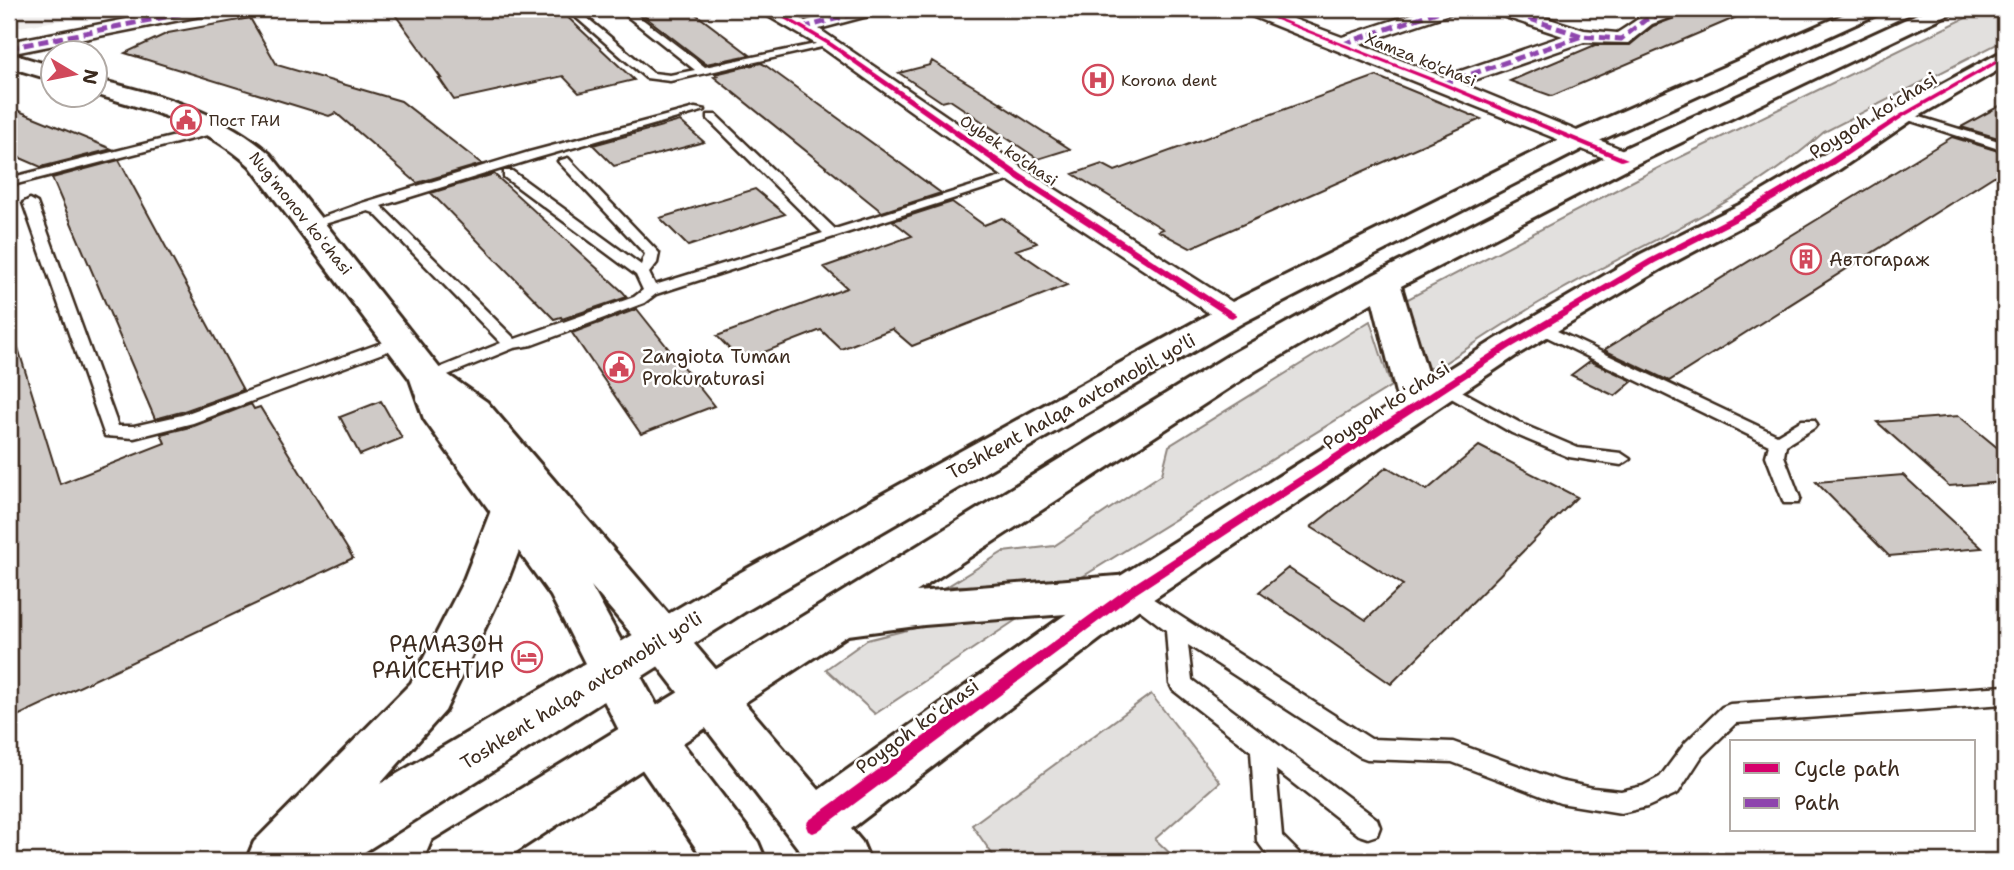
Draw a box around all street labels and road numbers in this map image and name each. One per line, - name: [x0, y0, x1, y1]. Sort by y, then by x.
- street label: Xamza ko'chasi: [1362, 28, 1479, 91]
- street label: Poygoh koʻchasi: [1804, 66, 1942, 165]
- street label: Oybek ko'chasi: [956, 110, 1062, 191]
- street label: Nugʻmonov koʻchasi: [244, 147, 357, 279]
- street label: Toshkent halqa avtomobil yo'li: [943, 328, 1200, 485]
- street label: Poygoh koʻchasi: [1318, 355, 1455, 456]
- street label: Toshkent halqa avtomobil yo'li: [456, 605, 707, 775]
- street label: Poygoh koʻchasi: [851, 673, 984, 780]

